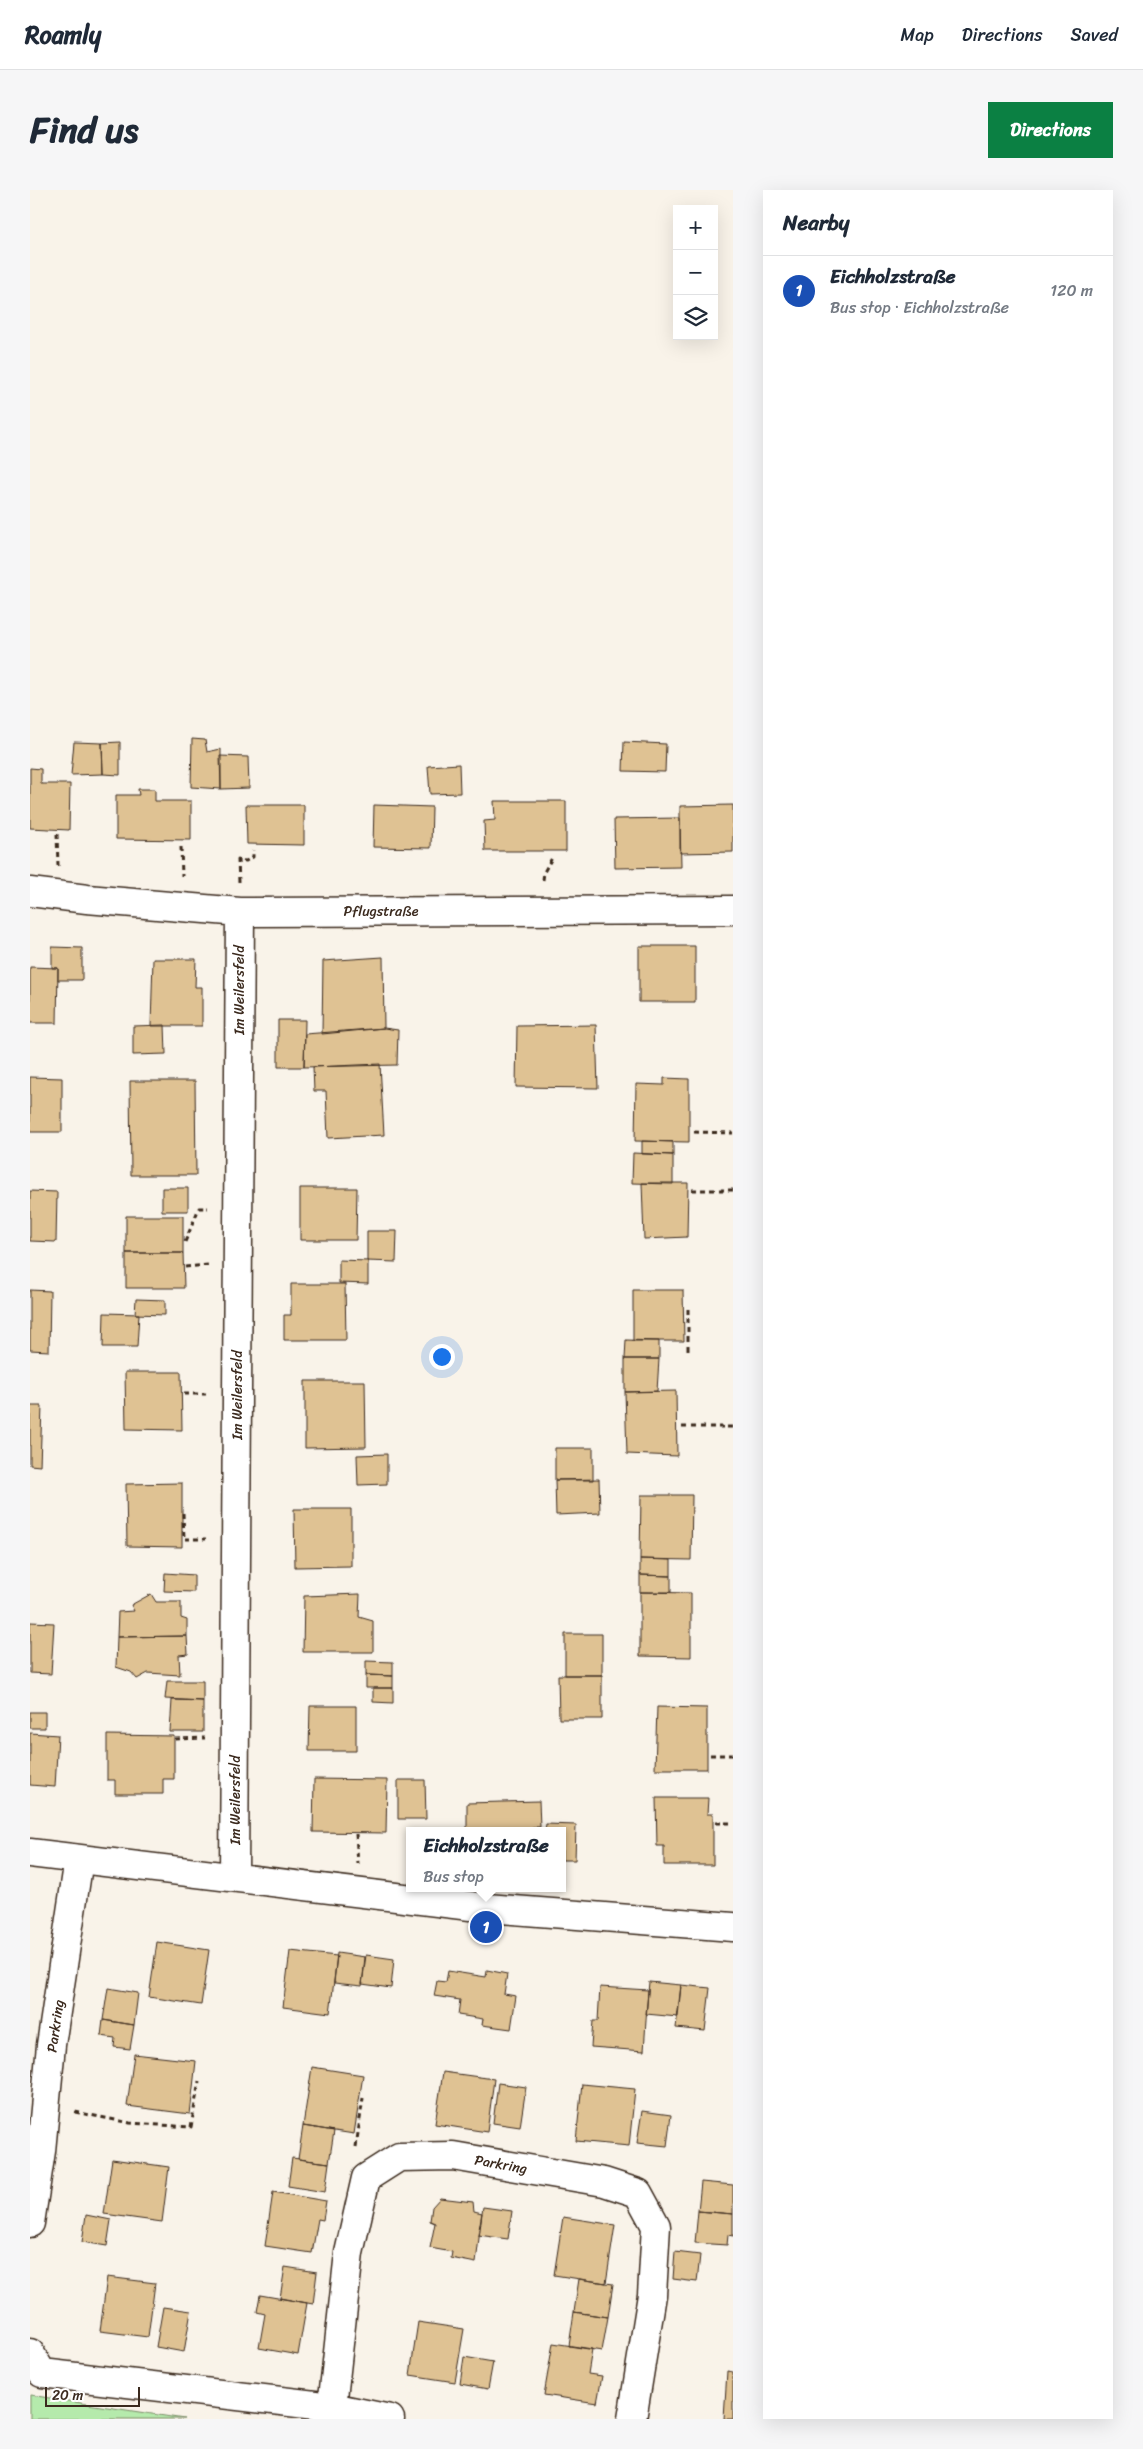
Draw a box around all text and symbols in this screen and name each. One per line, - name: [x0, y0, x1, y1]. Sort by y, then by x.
- text: Roamly: [25, 14, 101, 56]
- text: Map: [901, 19, 934, 51]
- text: Directions: [962, 19, 1043, 51]
- text: Saved: [1071, 19, 1118, 51]
- text: Find us: [30, 99, 138, 161]
- button: Directions: [988, 102, 1113, 158]
- text: Nearby: [783, 204, 849, 242]
- map controls: [673, 205, 718, 340]
- button: +: [673, 205, 718, 250]
- button: −: [673, 250, 718, 295]
- text: Eichholzstraße: [830, 260, 956, 293]
- text: 1: [796, 276, 802, 305]
- text: 120 m: [1050, 276, 1093, 305]
- text: Bus stop · Eichholzstraße: [830, 293, 1009, 322]
- button: layers: [673, 295, 718, 340]
- street label: Pflugstraße: [344, 899, 419, 924]
- street label: Im Weilersfeld: [227, 944, 252, 1036]
- your location: [429, 1344, 455, 1370]
- street label: Im Weilersfeld: [225, 1349, 250, 1441]
- street label: Im Weilersfeld: [223, 1754, 248, 1846]
- popup: [406, 1827, 566, 1892]
- text: Eichholzstraße: [423, 1829, 549, 1862]
- text: Bus stop: [423, 1862, 484, 1891]
- pin: 1: [470, 1908, 502, 1946]
- street label: Parkring: [39, 1998, 72, 2054]
- street label: Parkring: [473, 2148, 529, 2181]
- text: 20 m: [52, 2383, 83, 2408]
- scale bar: [45, 2384, 140, 2407]

